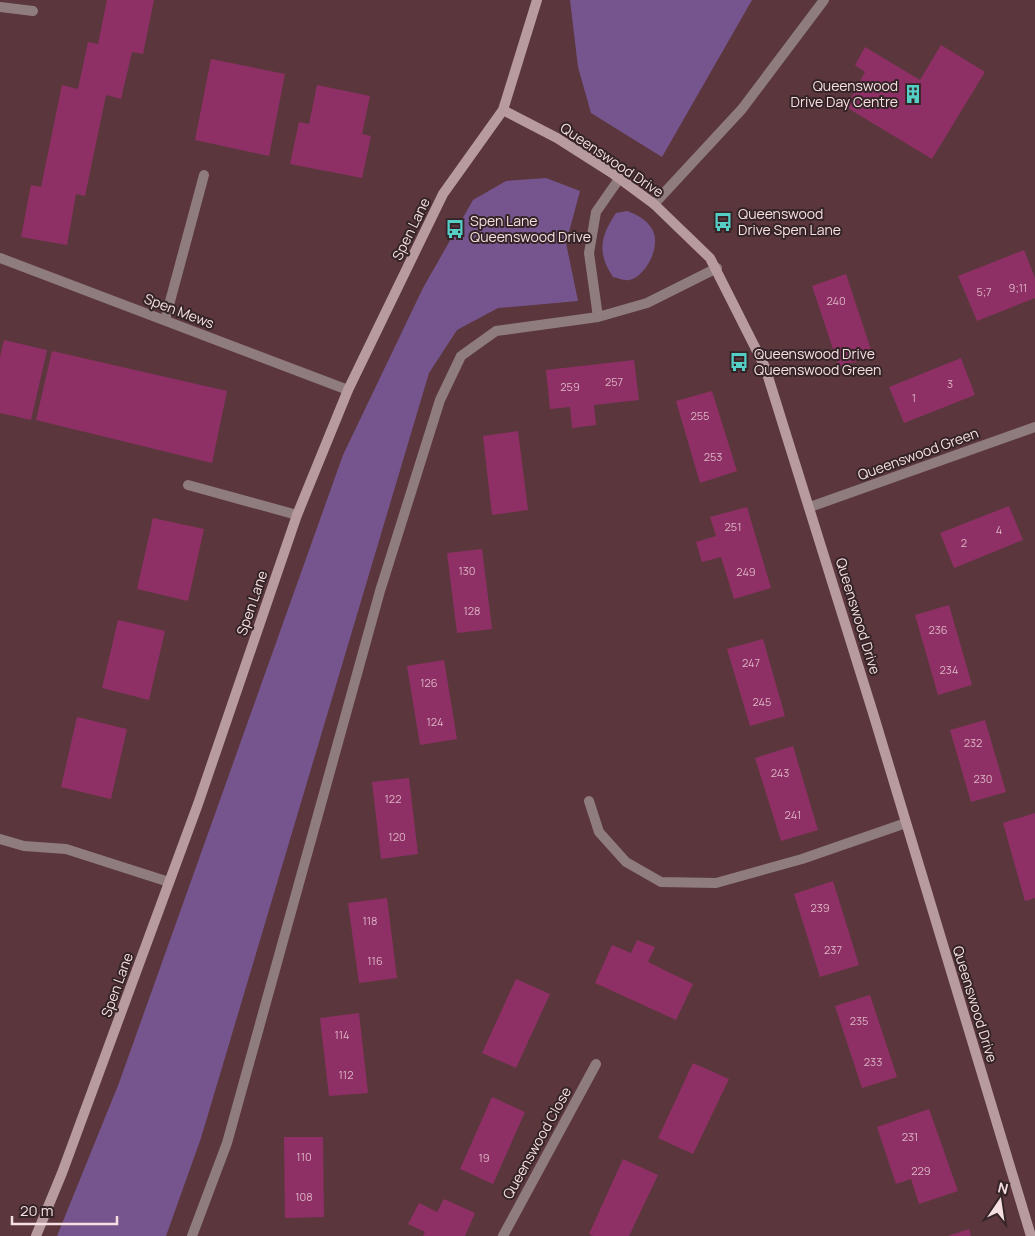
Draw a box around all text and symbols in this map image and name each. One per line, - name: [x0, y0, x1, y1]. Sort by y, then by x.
- place label: Queenswood Drive Day Centre: [791, 76, 898, 111]
- building icon: Queenswood Drive Day Centre: [902, 83, 924, 105]
- street label: Queenswood Drive: [557, 118, 668, 201]
- street label: Spen Lane: [387, 194, 434, 263]
- place label: Queenswood Drive Spen Lane: [738, 204, 841, 239]
- place label: Spen Lane Queenswood Drive: [470, 211, 591, 246]
- bus stop icon: Queenswood Drive Spen Lane: [712, 211, 734, 233]
- bus stop icon: Spen Lane Queenswood Drive: [444, 218, 466, 240]
- house number: 9;11: [1009, 280, 1027, 295]
- house number: 5;7: [976, 284, 992, 299]
- street label: Spen Mews: [141, 288, 217, 333]
- house number: 240: [826, 293, 846, 308]
- place label: Queenswood Drive Queenswood Green: [754, 344, 881, 379]
- bus stop icon: Queenswood Drive Queenswood Green: [728, 351, 750, 373]
- house number: 257: [605, 374, 623, 389]
- house number: 3: [947, 376, 953, 391]
- house number: 259: [560, 379, 580, 394]
- house number: 1: [912, 390, 916, 405]
- house number: 255: [691, 408, 709, 423]
- street label: Queenswood Green: [855, 423, 981, 484]
- house number: 253: [704, 449, 722, 464]
- house number: 251: [725, 519, 741, 534]
- house number: 4: [996, 522, 1002, 537]
- house number: 2: [961, 535, 967, 550]
- street label: Queenswood Drive: [832, 555, 885, 676]
- house number: 130: [458, 563, 476, 578]
- house number: 249: [736, 564, 756, 579]
- street label: Spen Lane: [232, 568, 271, 638]
- house number: 128: [464, 603, 480, 618]
- house number: 236: [928, 622, 948, 637]
- house number: 247: [742, 655, 760, 670]
- house number: 234: [940, 662, 958, 677]
- house number: 126: [420, 675, 438, 690]
- house number: 245: [753, 694, 771, 709]
- house number: 124: [427, 714, 443, 729]
- house number: 232: [964, 735, 982, 750]
- house number: 243: [771, 765, 789, 780]
- house number: 230: [973, 771, 993, 786]
- house number: 122: [385, 791, 401, 806]
- house number: 241: [785, 807, 801, 822]
- house number: 120: [388, 829, 406, 844]
- house number: 239: [810, 900, 830, 915]
- house number: 118: [363, 913, 377, 928]
- house number: 237: [824, 942, 842, 957]
- street label: Queenswood Drive: [949, 943, 1002, 1064]
- street label: Spen Lane: [96, 950, 137, 1020]
- house number: 116: [367, 953, 383, 968]
- house number: 235: [850, 1013, 868, 1028]
- house number: 114: [334, 1027, 350, 1042]
- house number: 233: [864, 1054, 882, 1069]
- house number: 112: [339, 1067, 353, 1082]
- street label: Queenswood Close: [498, 1083, 575, 1202]
- house number: 231: [902, 1129, 918, 1144]
- house number: 110: [296, 1149, 312, 1164]
- house number: 19: [478, 1150, 490, 1165]
- house number: 229: [911, 1163, 931, 1178]
- north arrow: [975, 1176, 1025, 1226]
- text: N: [996, 1177, 1010, 1198]
- house number: 108: [295, 1189, 313, 1204]
- scale bar: [12, 1194, 118, 1226]
- text: 20 m: [20, 1200, 53, 1221]

